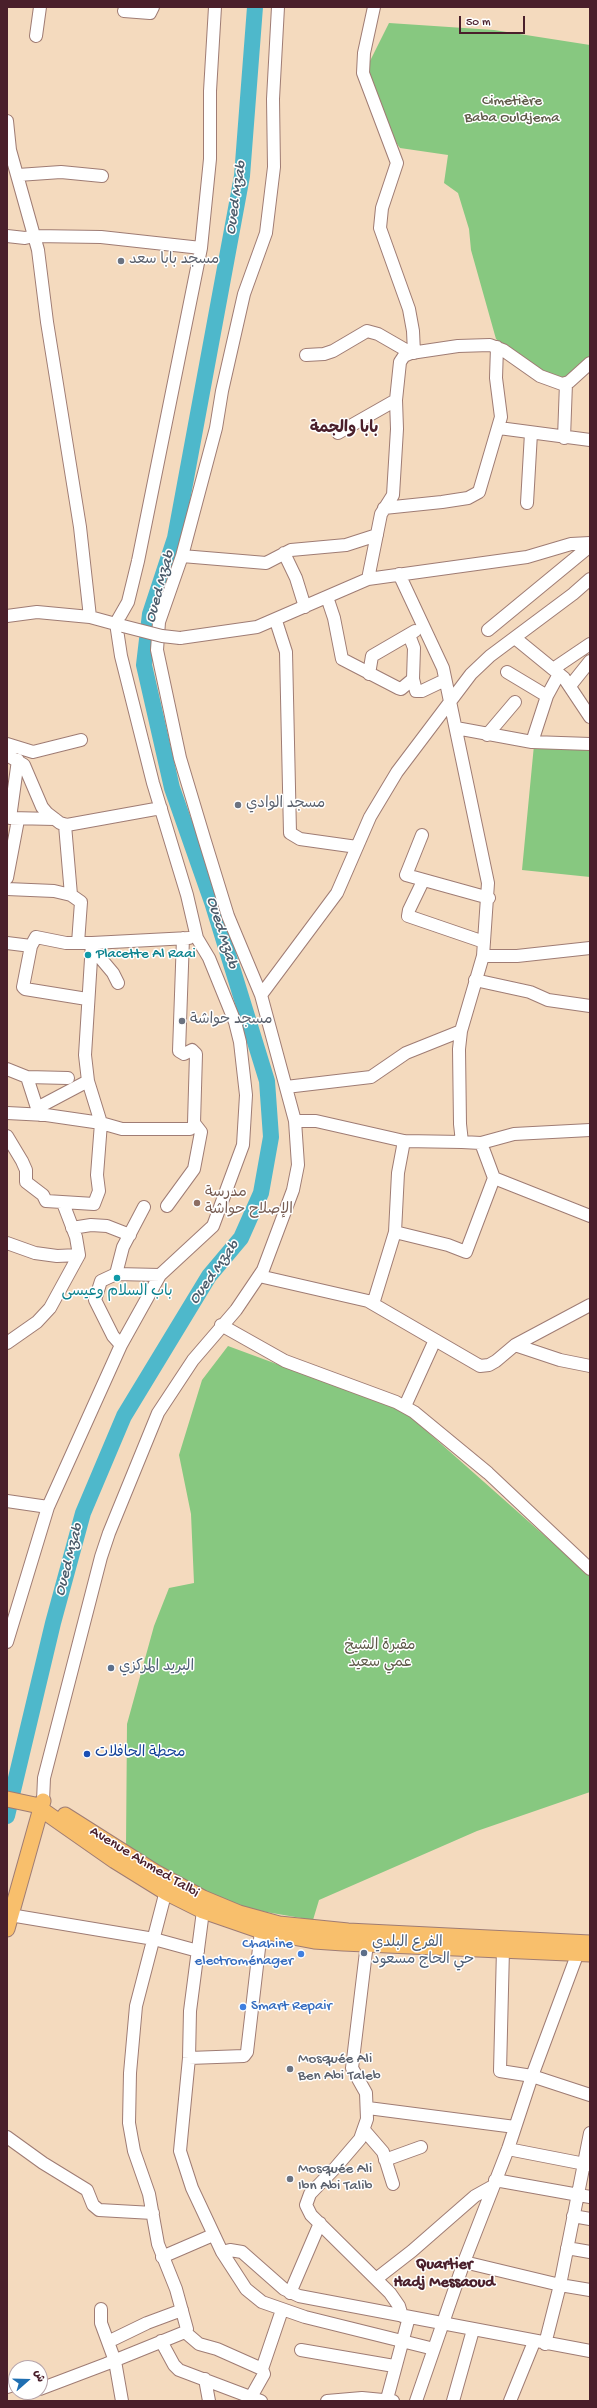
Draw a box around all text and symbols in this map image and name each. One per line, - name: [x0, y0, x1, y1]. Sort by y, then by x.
- scale bar: [461, 8, 527, 34]
- text: 50 m: [466, 16, 491, 30]
- park label: Cimetière Baba Ouldjema: [464, 93, 560, 128]
- water label: Oued Mzab: [222, 160, 252, 236]
- place label: مسجد بابا سعد: [129, 252, 219, 270]
- marker: مسجد بابا سعد: [116, 256, 126, 266]
- district label: بابا والجمة: [310, 420, 378, 440]
- water label: Oued Mzab: [142, 549, 180, 625]
- place label: مسجد الوادي: [246, 796, 325, 814]
- marker: مسجد الوادي: [233, 800, 243, 810]
- water label: Oued Mzab: [201, 895, 241, 971]
- place label: Placette Al Raai: [96, 946, 196, 964]
- marker: Placette Al Raai: [83, 950, 93, 960]
- place label: مسجد حواشة: [190, 1012, 272, 1030]
- marker: مسجد حواشة: [177, 1016, 187, 1026]
- place label: مدرسة الإصلاح حواشة: [205, 1185, 293, 1220]
- marker: مدرسة الإصلاح حواشة: [192, 1198, 202, 1208]
- water label: Oued Mzab: [185, 1237, 245, 1309]
- marker: باب السلام وعيسى: [112, 1273, 122, 1283]
- place label: باب السلام وعيسى: [61, 1284, 173, 1302]
- water label: Oued Mzab: [51, 1522, 89, 1598]
- park label: مقبرة الشيخ عمي سعيد: [344, 1638, 416, 1673]
- place label: البريد المركزي: [119, 1659, 194, 1677]
- marker: البريد المركزي: [106, 1663, 116, 1673]
- place label: محطة الحافلات: [95, 1745, 185, 1763]
- marker: محطة الحافلات: [82, 1749, 92, 1759]
- street label: Avenue Ahmed Talbi: [86, 1823, 202, 1903]
- place label: الفرع البلدي حي الحاج مسعود: [372, 1935, 474, 1970]
- place label: Chahine electroménager: [194, 1936, 293, 1971]
- marker: الفرع البلدي حي الحاج مسعود: [359, 1948, 369, 1958]
- marker: Chahine electroménager: [296, 1949, 306, 1959]
- place label: Smart Repair: [251, 1998, 332, 2016]
- marker: Smart Repair: [238, 2002, 248, 2012]
- place label: Mosquée Ali Ben Abi Taleb: [298, 2051, 381, 2086]
- marker: Mosquée Ali Ben Abi Taleb: [285, 2064, 295, 2074]
- place label: Mosquée Ali Ibn Abi Talib: [298, 2161, 372, 2196]
- marker: Mosquée Ali Ibn Abi Talib: [285, 2174, 295, 2184]
- district label: Quartier Hadj Messaoud: [393, 2256, 495, 2294]
- north arrow: [8, 2360, 48, 2400]
- text: ش: [31, 2368, 46, 2384]

